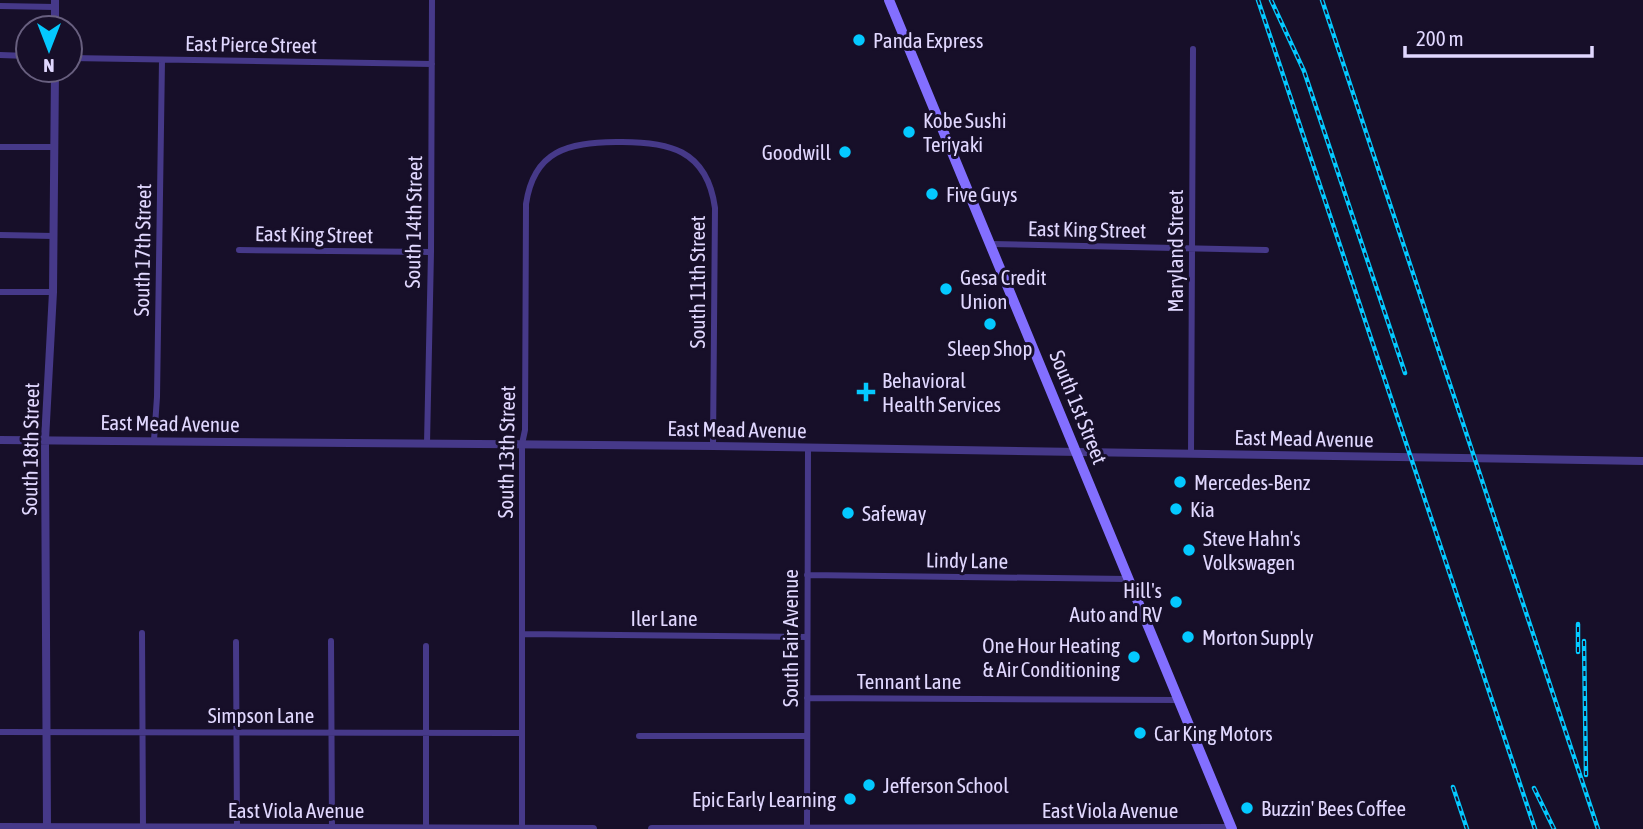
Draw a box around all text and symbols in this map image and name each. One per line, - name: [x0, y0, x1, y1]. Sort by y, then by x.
- north arrow: [14, 14, 84, 84]
- scale bar: [1405, 14, 1592, 58]
- text: 200 m: [1416, 26, 1464, 50]
- place label: Panda Express: [873, 28, 983, 52]
- street label: East Pierce Street: [185, 31, 317, 57]
- marker: Panda Express: [851, 32, 867, 48]
- text: N: [43, 55, 55, 77]
- place label: Kobe Sushi Teriyaki: [923, 108, 1007, 156]
- marker: Kobe Sushi Teriyaki: [901, 124, 917, 140]
- place label: Goodwill: [762, 140, 831, 164]
- marker: Goodwill: [837, 144, 853, 160]
- street label: South 14th Street: [400, 155, 426, 289]
- place label: Five Guys: [946, 182, 1017, 206]
- street label: South 17th Street: [129, 183, 155, 317]
- marker: Five Guys: [924, 186, 940, 202]
- street label: Maryland Street: [1163, 189, 1187, 313]
- street label: South 11th Street: [685, 216, 709, 348]
- street label: East King Street: [1028, 216, 1146, 242]
- street label: East King Street: [255, 221, 373, 247]
- place label: Gesa Credit Union: [960, 265, 1047, 313]
- marker: Gesa Credit Union: [938, 281, 954, 297]
- marker: Sleep Shop: [982, 316, 998, 332]
- place label: Sleep Shop: [948, 336, 1032, 360]
- street label: South 1st Street: [1045, 347, 1113, 467]
- place label: Behavioral Health Services: [882, 368, 1001, 416]
- street label: South 18th Street: [17, 382, 43, 516]
- marker: Behavioral Health Services: [856, 382, 876, 402]
- street label: South 13th Street: [493, 385, 519, 519]
- street label: East Mead Avenue: [100, 410, 240, 436]
- street label: East Mead Avenue: [667, 416, 807, 442]
- street label: East Mead Avenue: [1234, 425, 1374, 451]
- place label: Mercedes-Benz: [1194, 470, 1311, 494]
- marker: Mercedes-Benz: [1172, 474, 1188, 490]
- place label: Kia: [1190, 497, 1215, 521]
- place label: Safeway: [862, 501, 927, 525]
- marker: Kia: [1168, 501, 1184, 517]
- marker: Safeway: [840, 505, 856, 521]
- place label: Steve Hahn's Volkswagen: [1203, 526, 1301, 574]
- marker: Steve Hahn's Volkswagen: [1181, 542, 1197, 558]
- street label: Lindy Lane: [926, 547, 1008, 573]
- street label: South Fair Avenue: [778, 569, 802, 707]
- place label: Hill's Auto and RV: [1070, 578, 1163, 626]
- marker: Hill's Auto and RV: [1168, 594, 1184, 610]
- street label: Iler Lane: [631, 606, 697, 630]
- place label: Morton Supply: [1202, 625, 1314, 649]
- marker: Morton Supply: [1180, 629, 1196, 645]
- place label: One Hour Heating & Air Conditioning: [982, 633, 1120, 681]
- marker: One Hour Heating & Air Conditioning: [1126, 649, 1142, 665]
- street label: Tennant Lane: [857, 669, 961, 693]
- street label: Simpson Lane: [208, 703, 314, 727]
- place label: Car King Motors: [1154, 721, 1273, 745]
- marker: Car King Motors: [1132, 725, 1148, 741]
- place label: Jefferson School: [883, 773, 1009, 797]
- marker: Jefferson School: [861, 777, 877, 793]
- place label: Epic Early Learning: [692, 787, 836, 811]
- marker: Epic Early Learning: [842, 791, 858, 807]
- place label: Buzzin' Bees Coffee: [1261, 796, 1406, 820]
- street label: East Viola Avenue: [228, 798, 364, 822]
- street label: East Viola Avenue: [1042, 798, 1178, 822]
- marker: Buzzin' Bees Coffee: [1239, 800, 1255, 816]

